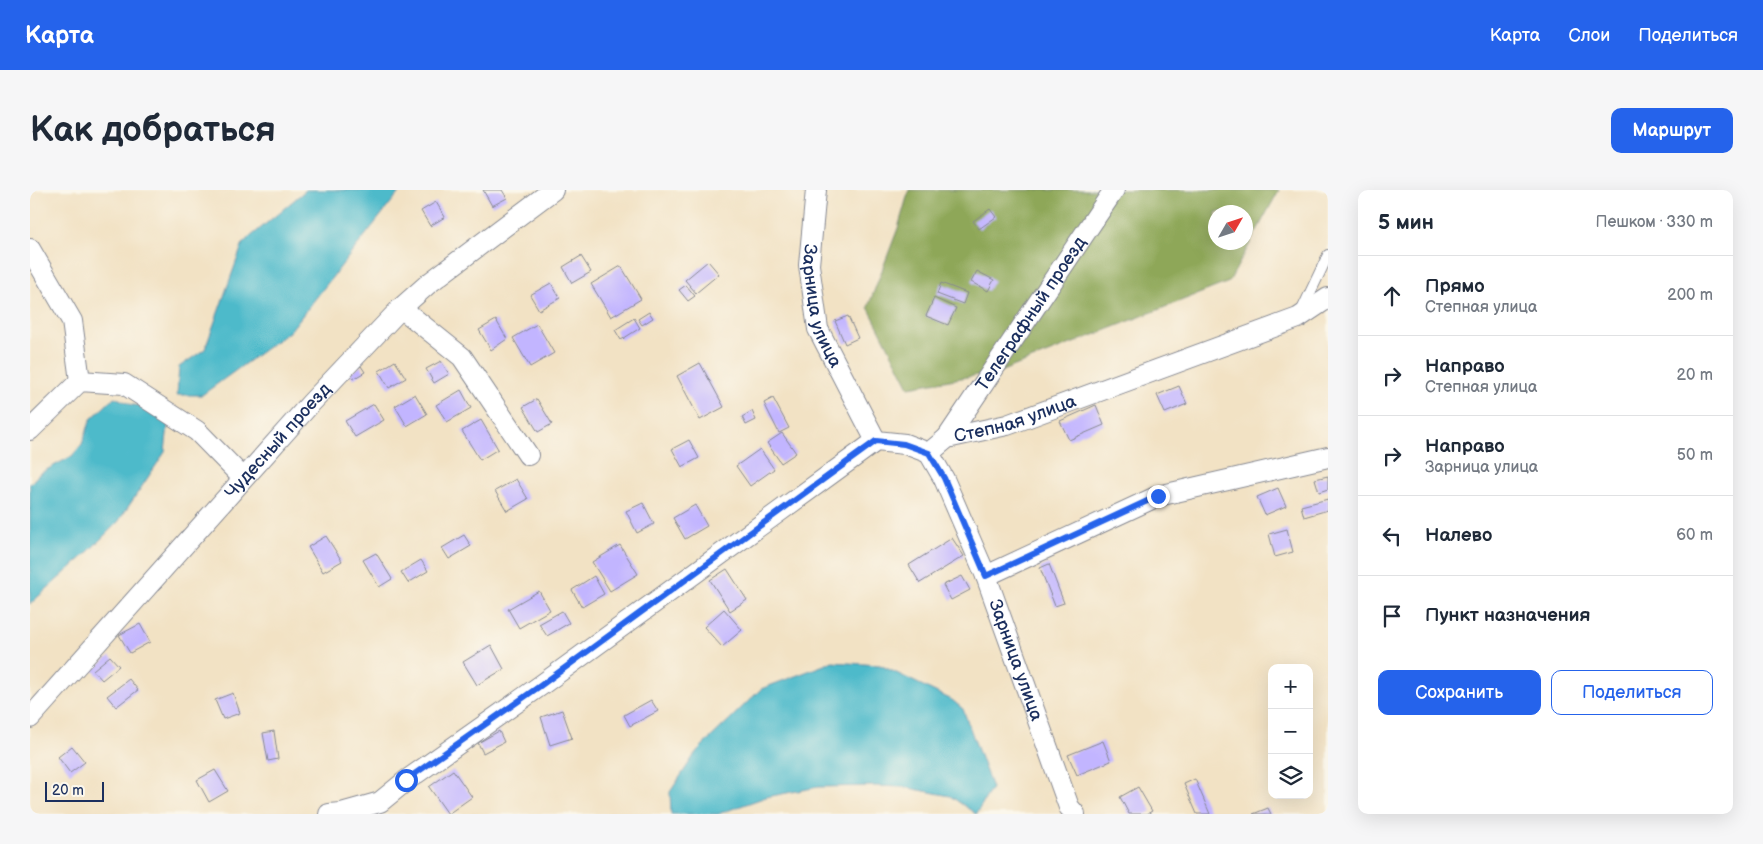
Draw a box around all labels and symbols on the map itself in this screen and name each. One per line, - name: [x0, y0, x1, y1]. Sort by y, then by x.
- north arrow: [1208, 205, 1253, 250]
- street label: Телеграфный проезд: [971, 232, 1090, 395]
- street label: Зарница улица: [799, 243, 847, 371]
- street label: Чудесный проезд: [221, 378, 335, 503]
- street label: Степная улица: [952, 390, 1079, 447]
- route end: [1147, 485, 1170, 508]
- street label: Зарница улица: [985, 596, 1048, 724]
- route start: [395, 769, 418, 792]
- scale bar: [45, 779, 104, 802]

